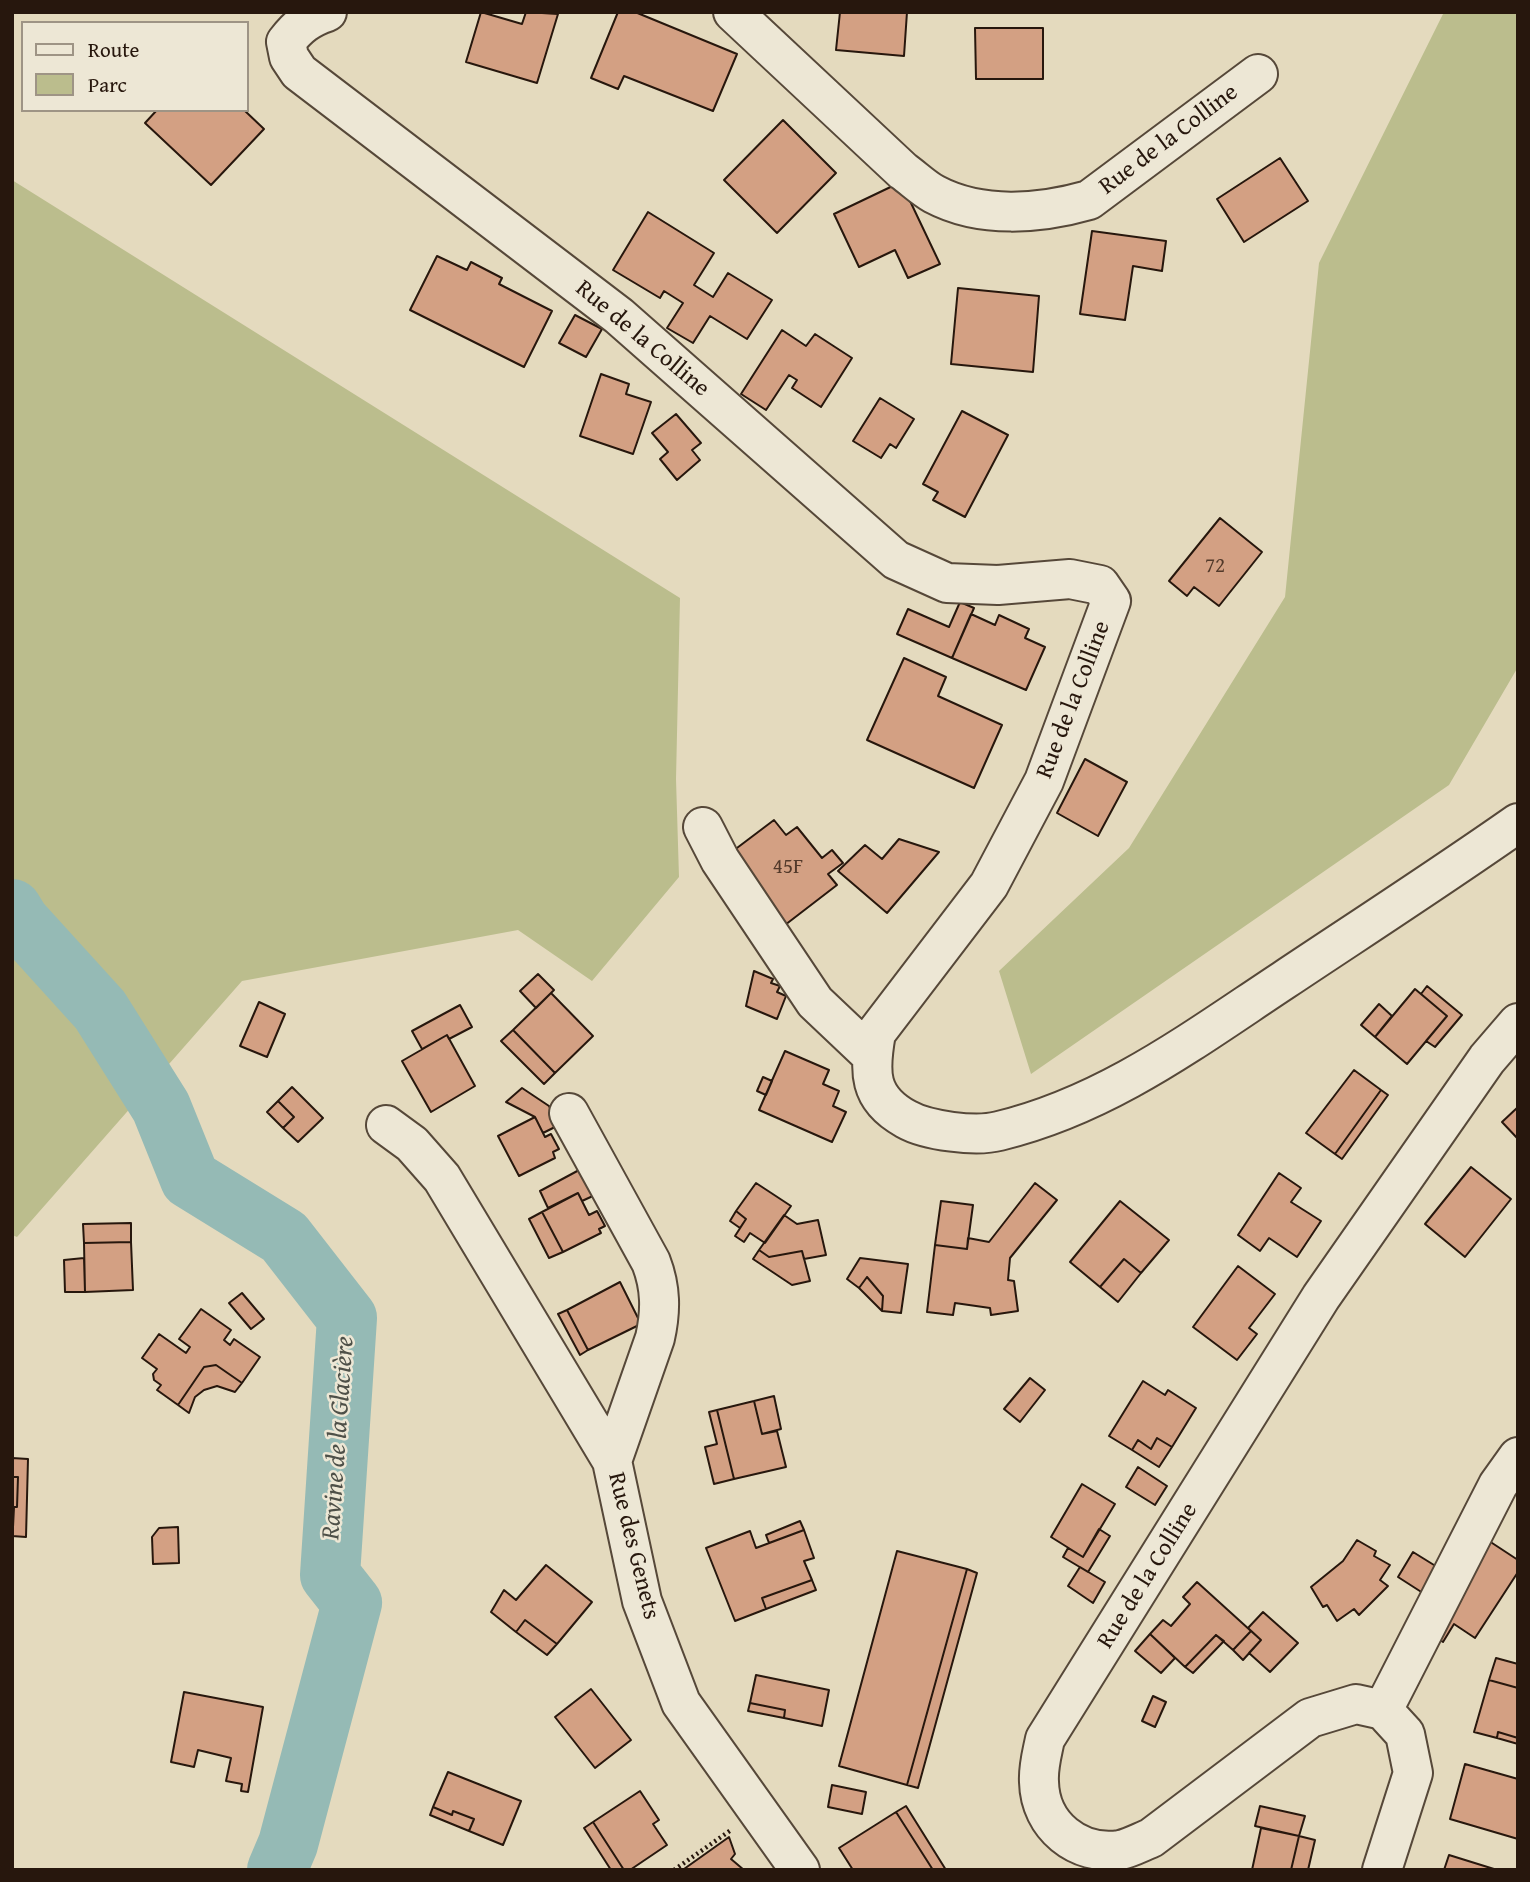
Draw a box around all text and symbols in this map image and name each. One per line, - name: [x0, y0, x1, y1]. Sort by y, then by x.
- legend: [21, 21, 248, 112]
- text: Route: [88, 34, 139, 65]
- text: Parc: [88, 69, 127, 100]
- street label: Rue de la Colline: [1094, 78, 1244, 202]
- street label: Rue de la Colline: [569, 275, 715, 403]
- house number: 72: [1205, 554, 1225, 580]
- street label: Rue de la Colline: [1031, 617, 1117, 783]
- house number: 45F: [773, 855, 803, 881]
- water label: Ravine de la Glacière: [316, 1335, 362, 1541]
- street label: Rue des Genets: [601, 1470, 665, 1622]
- street label: Rue de la Colline: [1092, 1498, 1204, 1654]

